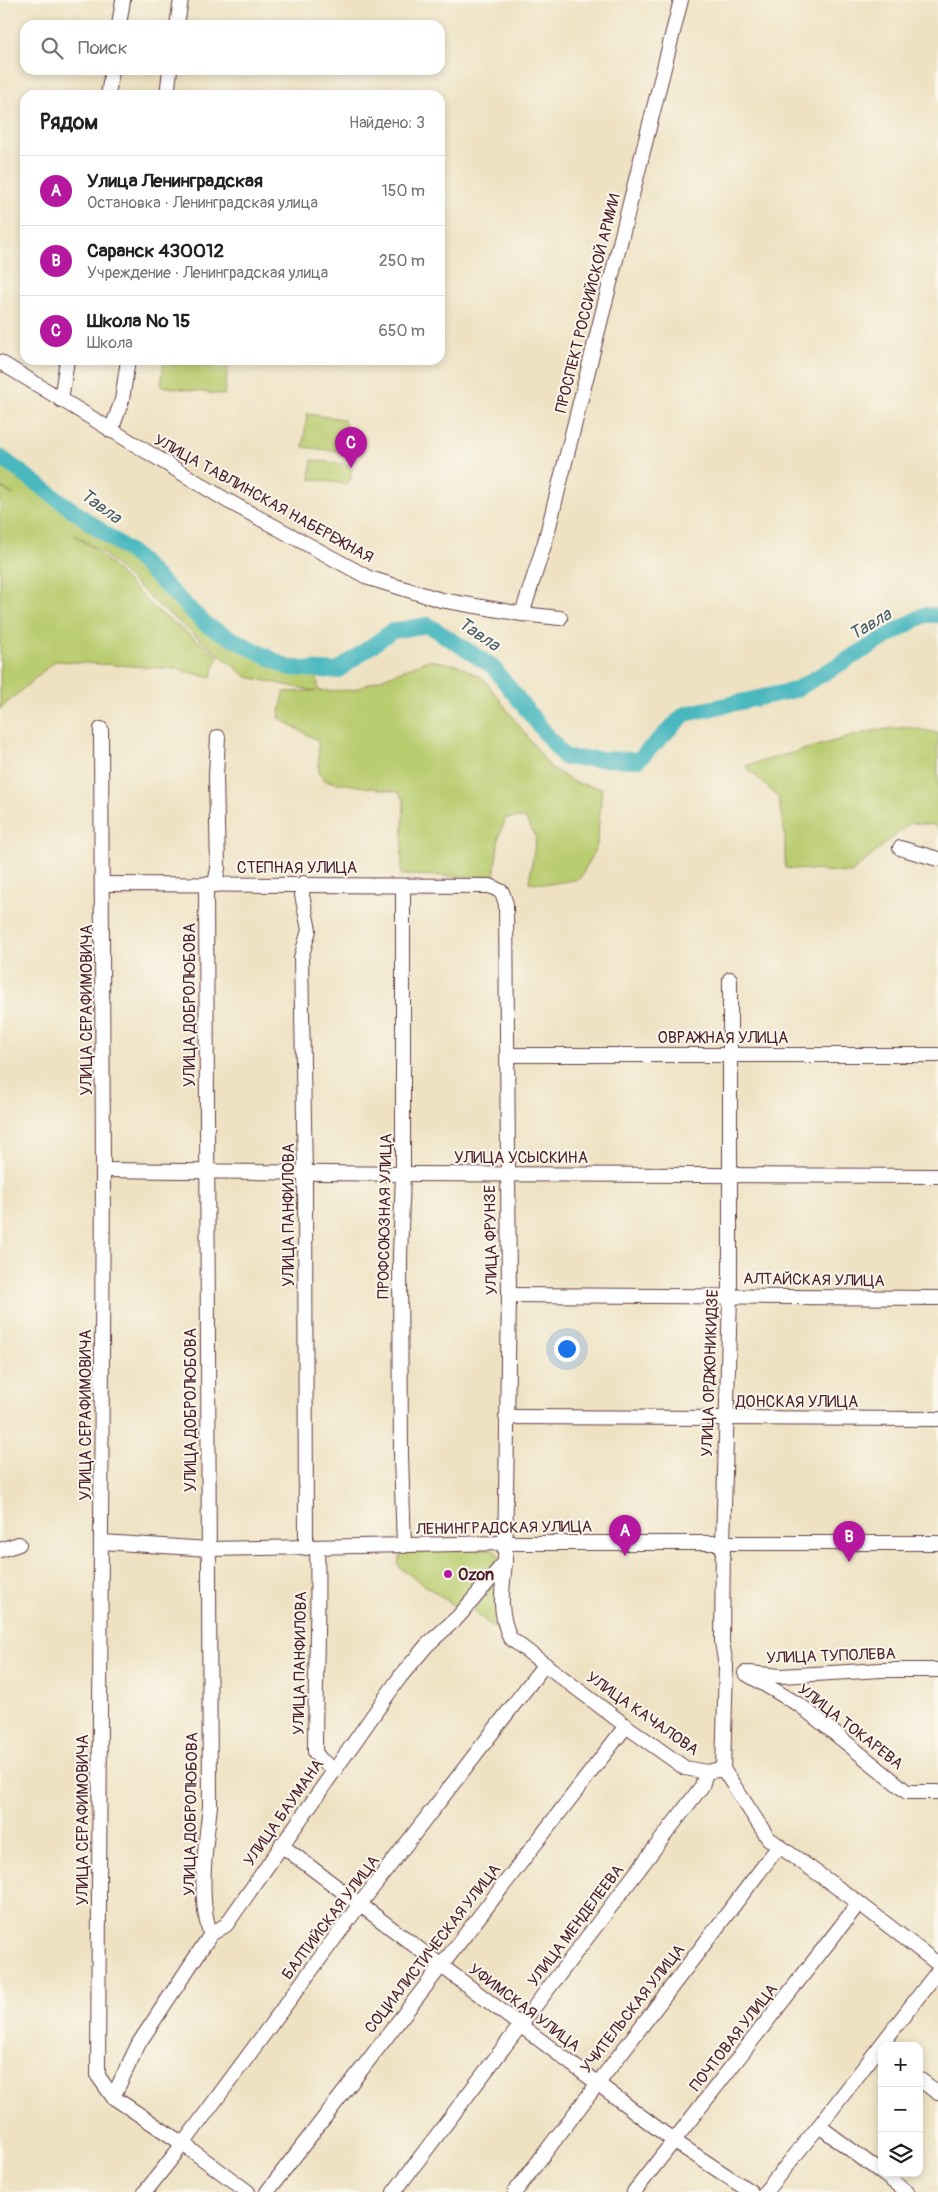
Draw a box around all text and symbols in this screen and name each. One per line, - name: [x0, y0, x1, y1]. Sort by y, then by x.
- search box: [20, 20, 445, 75]
- icon: search: [38, 34, 66, 62]
- text: Поиск: [78, 36, 128, 60]
- text: Рядом: [40, 109, 98, 136]
- text: Найдено: 3: [349, 113, 425, 133]
- text: Улица Ленинградская: [87, 169, 263, 193]
- text: A: [51, 181, 61, 201]
- text: 150 m: [381, 181, 425, 201]
- street label: ПРОСПЕКТ РОССИЙСКОЙ АРМИИ: [551, 191, 625, 415]
- text: Остановка · Ленинградская улица: [87, 193, 318, 213]
- text: Саранск 430012: [87, 239, 224, 263]
- text: B: [51, 251, 61, 271]
- text: 250 m: [379, 251, 425, 271]
- text: Учреждение · Ленинградская улица: [87, 263, 328, 283]
- text: Школа № 15: [87, 309, 190, 333]
- text: C: [51, 321, 61, 341]
- text: 650 m: [378, 321, 425, 341]
- text: Школа: [87, 333, 133, 353]
- pin: C: [335, 427, 367, 468]
- street label: УЛИЦА ТАВЛИНСКАЯ НАБЕРЕЖНАЯ: [150, 430, 377, 568]
- water label: Тавла: [76, 484, 127, 530]
- water label: Тавла: [845, 602, 897, 646]
- water label: Тавла: [454, 612, 505, 657]
- street label: СТЕПНАЯ УЛИЦА: [237, 858, 357, 878]
- street label: УЛИЦА ДОБРОЛЮБОВА: [180, 923, 200, 1087]
- street label: УЛИЦА СЕРАФИМОВИЧА: [77, 924, 97, 1096]
- street label: ОВРАЖНАЯ УЛИЦА: [658, 1028, 788, 1048]
- street label: ПРОФСОЮЗНАЯ УЛИЦА: [374, 1133, 396, 1299]
- street label: УЛИЦА ПАНФИЛОВА: [279, 1143, 299, 1287]
- street label: УЛИЦА УСЫСКИНА: [454, 1148, 588, 1168]
- street label: УЛИЦА ФРУНЗЕ: [480, 1185, 502, 1295]
- street label: АЛТАЙСКАЯ УЛИЦА: [743, 1269, 885, 1291]
- street label: УЛИЦА ОРДЖОНИКИДЗЕ: [697, 1289, 723, 1457]
- street label: УЛИЦА ДОБРОЛЮБОВА: [181, 1328, 201, 1492]
- street label: УЛИЦА СЕРАФИМОВИЧА: [76, 1329, 96, 1501]
- your location: [554, 1336, 580, 1362]
- street label: ДОНСКАЯ УЛИЦА: [735, 1392, 858, 1412]
- pin: A: [609, 1515, 641, 1556]
- street label: ЛЕНИНГРАДСКАЯ УЛИЦА: [415, 1516, 592, 1540]
- pin: B: [833, 1521, 865, 1562]
- place label: Ozon: [458, 1565, 494, 1585]
- marker: Ozon: [442, 1568, 454, 1580]
- street label: УЛИЦА ПАНФИЛОВА: [289, 1591, 311, 1735]
- street label: УЛИЦА ТУПОЛЕВА: [766, 1644, 896, 1668]
- street label: УЛИЦА КАЧАЛОВА: [582, 1668, 703, 1760]
- street label: УЛИЦА ТОКАРЕВА: [794, 1679, 907, 1774]
- street label: УЛИЦА ДОБРОЛЮБОВА: [180, 1732, 202, 1896]
- street label: УЛИЦА СЕРАФИМОВИЧА: [73, 1734, 93, 1906]
- street label: УЛИЦА БАУМАНА: [239, 1755, 328, 1870]
- street label: БАЛТИЙСКАЯ УЛИЦА: [278, 1852, 384, 1984]
- street label: СОЦИАЛИСТИЧЕСКАЯ УЛИЦА: [360, 1860, 505, 2037]
- street label: УЛИЦА МЕНДЕЛЕЕВА: [523, 1861, 628, 1991]
- street label: УЧИТЕЛЬСКАЯ УЛИЦА: [576, 1940, 689, 2077]
- street label: УФИМСКАЯ УЛИЦА: [465, 1959, 584, 2056]
- street label: ПОЧТОВАЯ УЛИЦА: [686, 1980, 782, 2095]
- map controls: [878, 2042, 923, 2177]
- button: +: [878, 2042, 923, 2087]
- button: −: [878, 2087, 923, 2132]
- button: layers: [878, 2132, 923, 2177]

